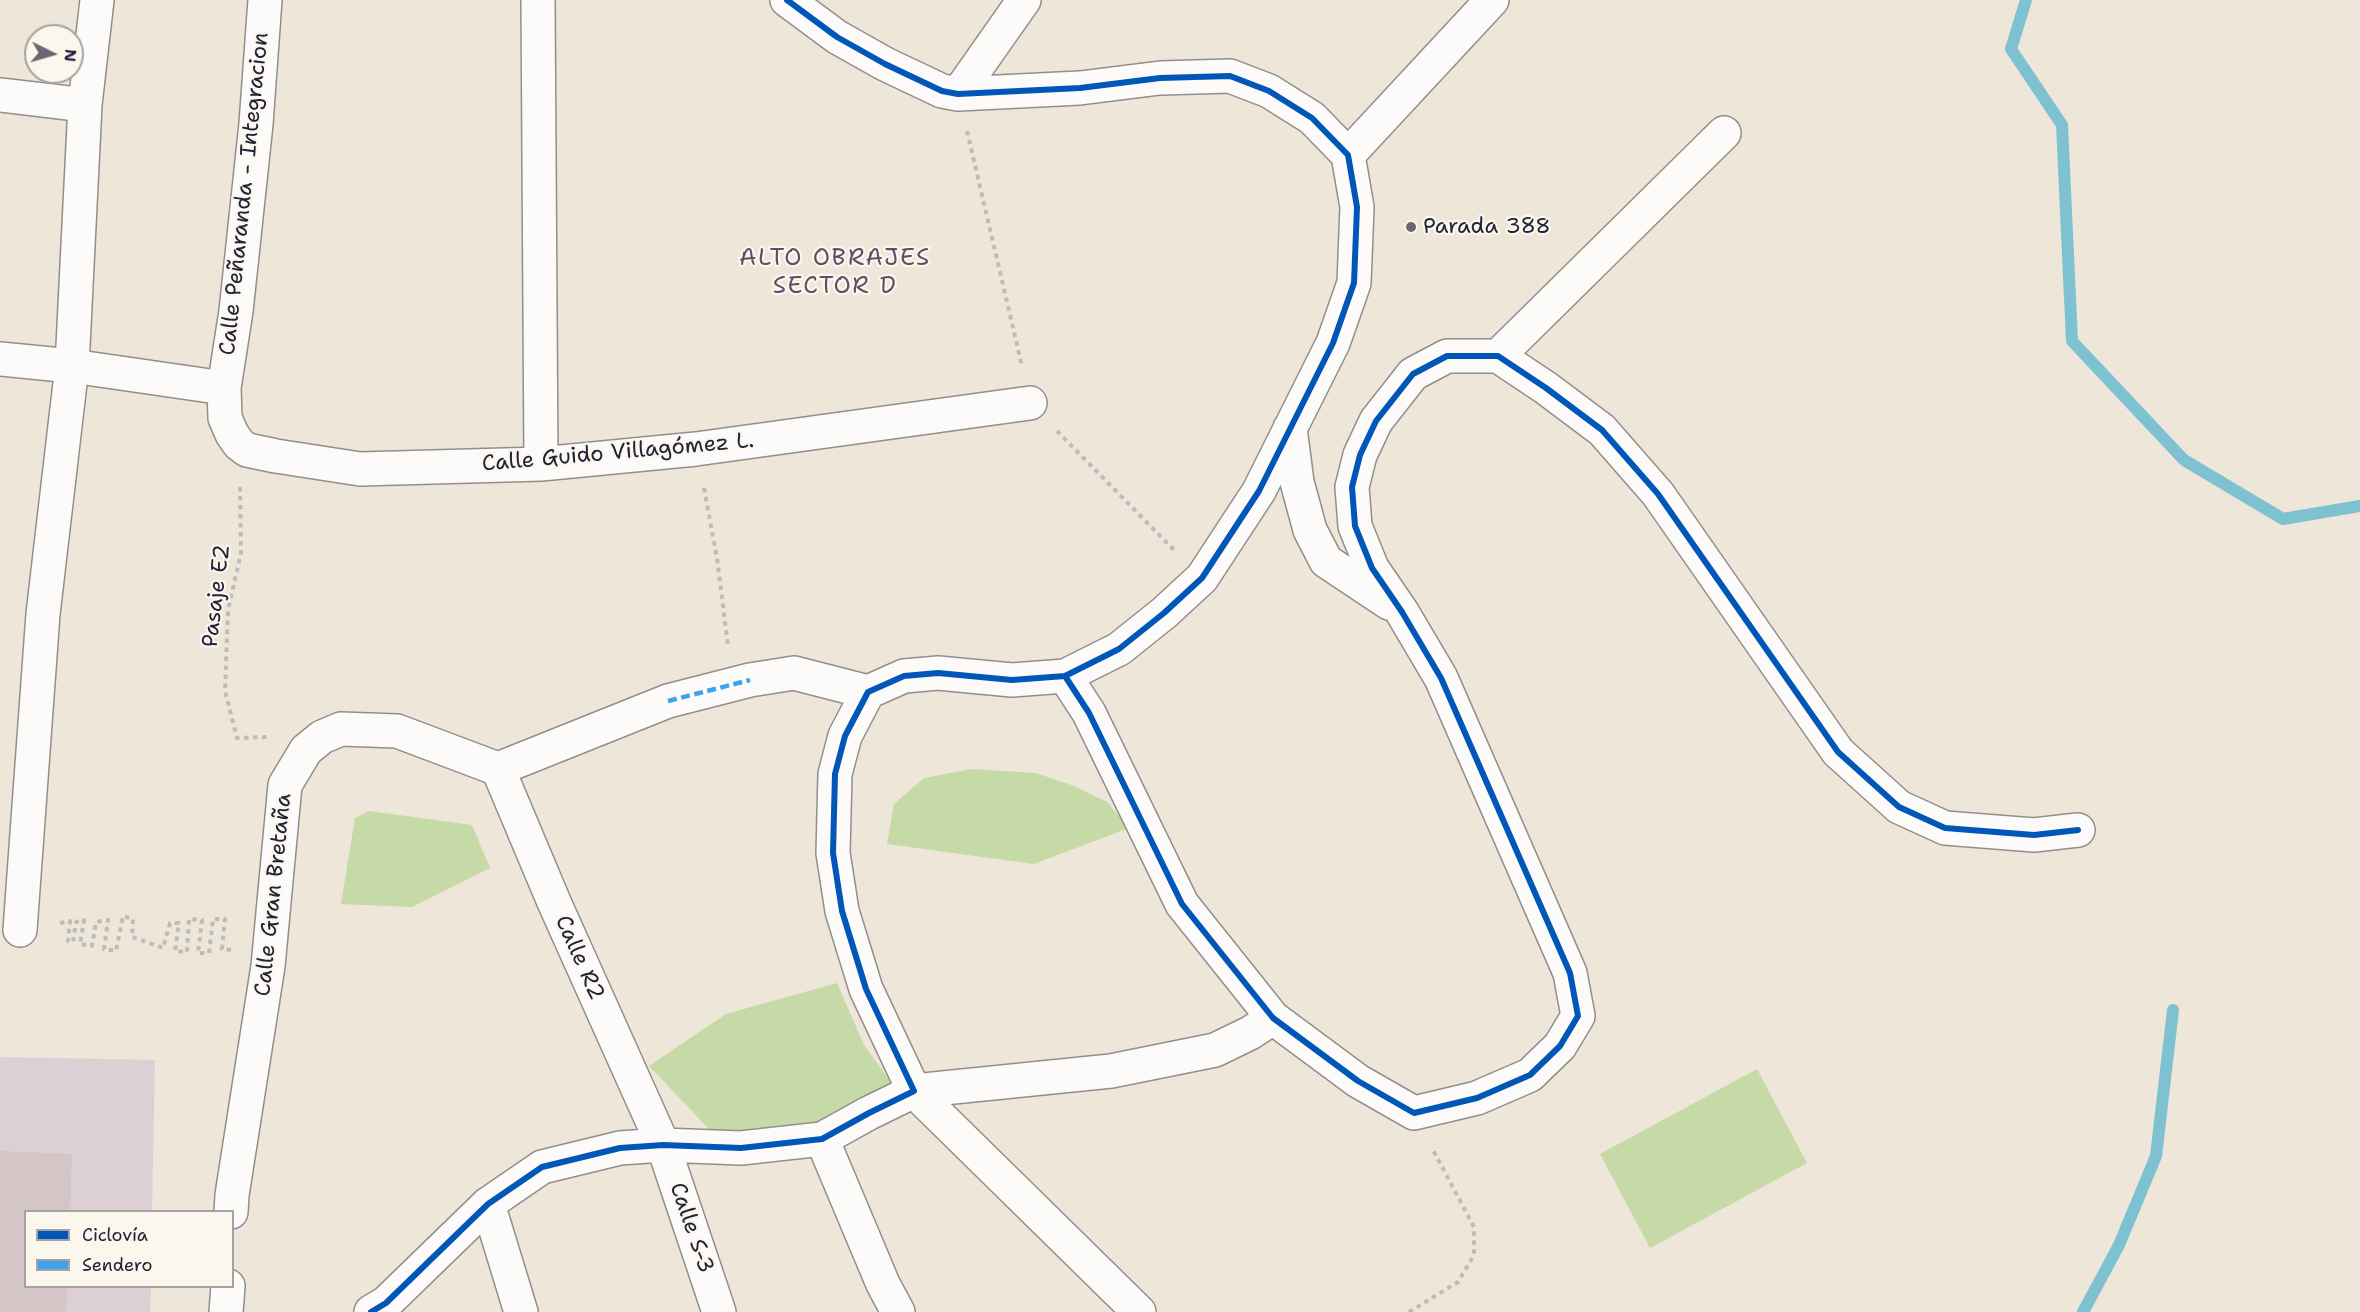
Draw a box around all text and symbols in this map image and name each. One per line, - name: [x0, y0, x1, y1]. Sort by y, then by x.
- north arrow: [24, 24, 84, 84]
- street label: Calle Peñaranda - Integracion: [215, 31, 275, 357]
- text: N: [59, 48, 81, 63]
- place label: Parada 388: [1423, 214, 1551, 240]
- marker: Parada 388: [1404, 220, 1418, 234]
- district label: ALTO OBRAJES SECTOR D: [739, 245, 931, 301]
- street label: Calle Guido Villagómez L.: [481, 428, 755, 478]
- street label: Pasaje E2: [198, 543, 236, 649]
- street label: Calle Gran Bretaña: [250, 792, 298, 998]
- street label: Calle R2: [549, 912, 609, 1004]
- street label: Calle S-3: [663, 1179, 719, 1277]
- legend: [24, 1210, 234, 1288]
- text: Ciclovía: [82, 1223, 148, 1247]
- text: Sendero: [82, 1253, 152, 1277]

